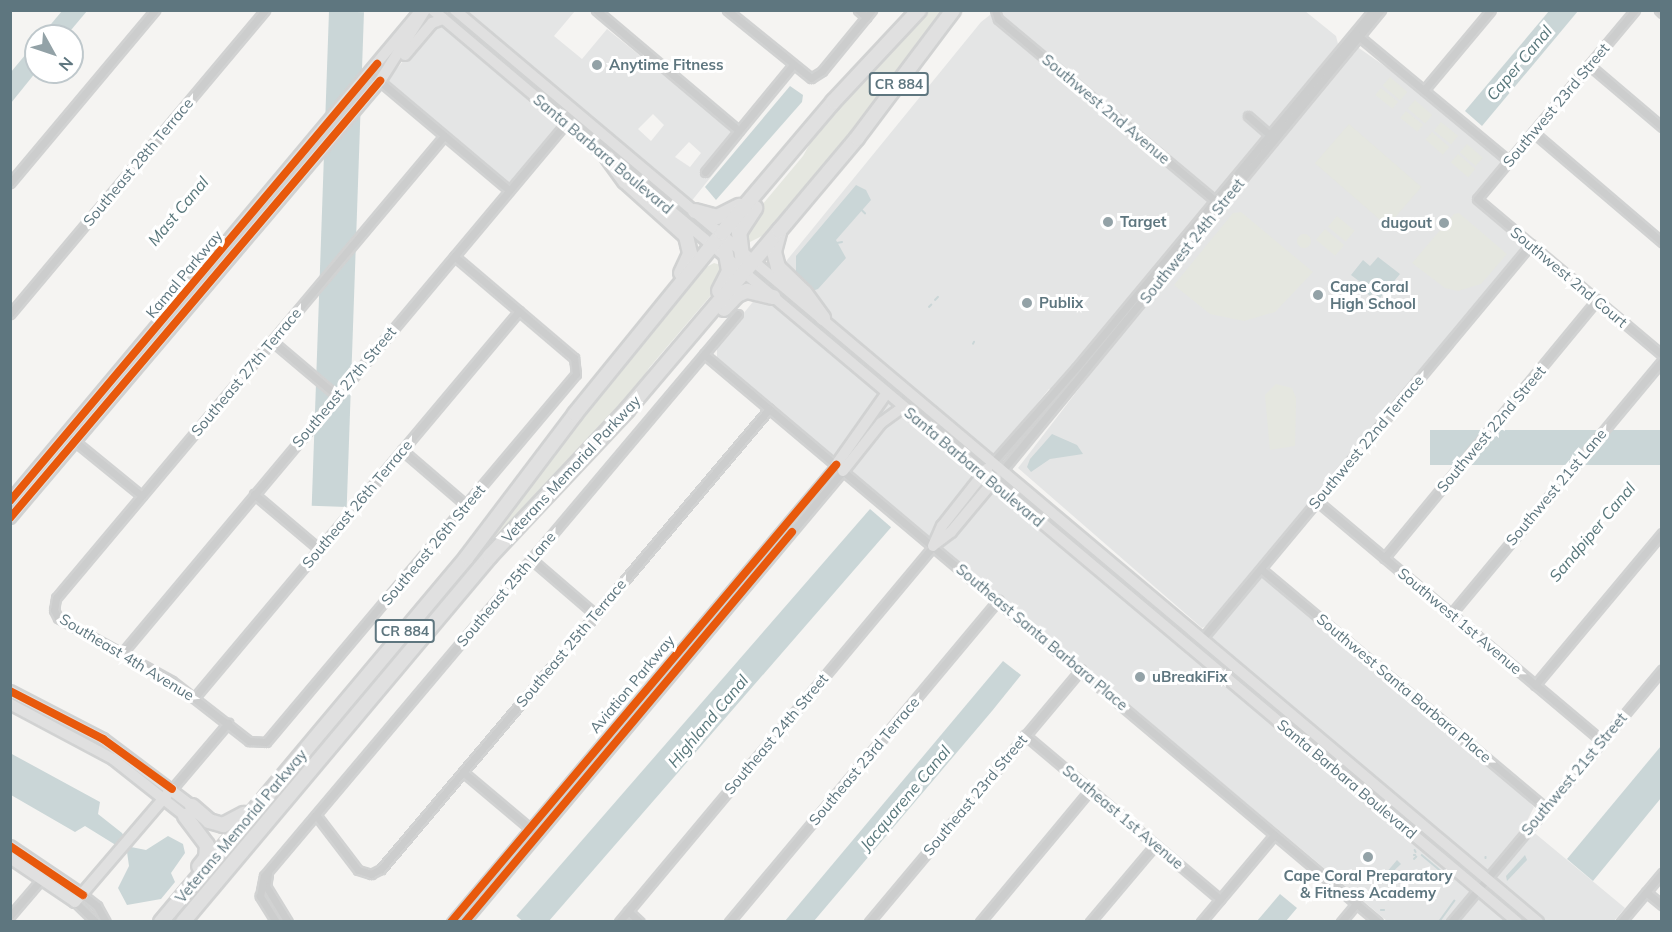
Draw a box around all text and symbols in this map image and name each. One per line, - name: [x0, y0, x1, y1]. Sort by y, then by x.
- water label: Caper Canal: [1482, 22, 1556, 104]
- north arrow: [24, 24, 84, 84]
- street label: Southwest 23rd Street: [1499, 40, 1613, 170]
- street label: Southwest 2nd Avenue: [1039, 50, 1173, 168]
- text: N: [55, 53, 78, 75]
- place label: Anytime Fitness: [609, 56, 723, 74]
- marker: Anytime Fitness: [590, 58, 604, 72]
- road number: CR 884: [868, 73, 930, 95]
- street label: Santa Barbara Boulevard: [530, 90, 676, 218]
- street label: Southeast 28th Terrace: [79, 94, 197, 230]
- water label: Mast Canal: [144, 173, 212, 249]
- street label: Southwest 24th Street: [1136, 175, 1248, 307]
- place label: Target: [1120, 213, 1166, 231]
- place label: dugout: [1381, 214, 1432, 232]
- marker: Target: [1101, 215, 1115, 229]
- marker: dugout: [1437, 216, 1451, 230]
- street label: Southwest 2nd Court: [1507, 223, 1631, 331]
- street label: Kamal Parkway: [142, 226, 226, 322]
- place label: Cape Coral High School: [1330, 277, 1416, 312]
- marker: Cape Coral High School: [1311, 288, 1325, 302]
- place label: Publix: [1039, 294, 1083, 312]
- marker: Publix: [1020, 296, 1034, 310]
- street label: Southeast 27th Terrace: [187, 304, 305, 440]
- street label: Southeast 27th Street: [288, 323, 400, 451]
- street label: Southwest 22nd Street: [1433, 362, 1549, 496]
- street label: Southwest 22nd Terrace: [1305, 371, 1427, 513]
- street label: Veterans Memorial Parkway: [498, 392, 644, 546]
- street label: Santa Barbara Boulevard: [901, 403, 1047, 531]
- street label: Southwest 21st Lane: [1502, 425, 1610, 549]
- street label: Southeast 26th Terrace: [298, 436, 416, 572]
- water label: Sandpiper Canal: [1545, 479, 1639, 585]
- street label: Southeast 26th Street: [377, 481, 489, 609]
- street label: Southeast 25th Lane: [453, 528, 559, 650]
- street label: Southeast Santa Barbara Place: [953, 560, 1131, 714]
- street label: Southwest 1st Avenue: [1394, 564, 1526, 678]
- street label: Southeast 25th Terrace: [512, 575, 630, 711]
- street label: Southeast 4th Avenue: [57, 610, 197, 704]
- street label: Southwest Santa Barbara Place: [1313, 610, 1495, 766]
- road number: CR 884: [374, 620, 436, 642]
- street label: Aviation Parkway: [586, 631, 678, 737]
- place label: uBreakiFix: [1152, 668, 1228, 686]
- street label: Southeast 24th Street: [720, 670, 832, 798]
- marker: uBreakiFix: [1133, 670, 1147, 684]
- water label: Highland Canal: [664, 671, 752, 771]
- street label: Southeast 23rd Terrace: [805, 693, 923, 829]
- street label: Southwest 21st Street: [1518, 709, 1630, 839]
- street label: Santa Barbara Boulevard: [1274, 715, 1420, 843]
- street label: Southeast 23rd Street: [919, 731, 1031, 859]
- water label: Jacquarene Canal: [856, 742, 954, 854]
- street label: Veterans Memorial Parkway: [171, 746, 311, 906]
- street label: Southeast 1st Avenue: [1059, 761, 1187, 873]
- marker: Cape Coral Preparatory & Fitness Academy: [1361, 850, 1375, 864]
- place label: Cape Coral Preparatory & Fitness Academy: [1283, 866, 1453, 901]

